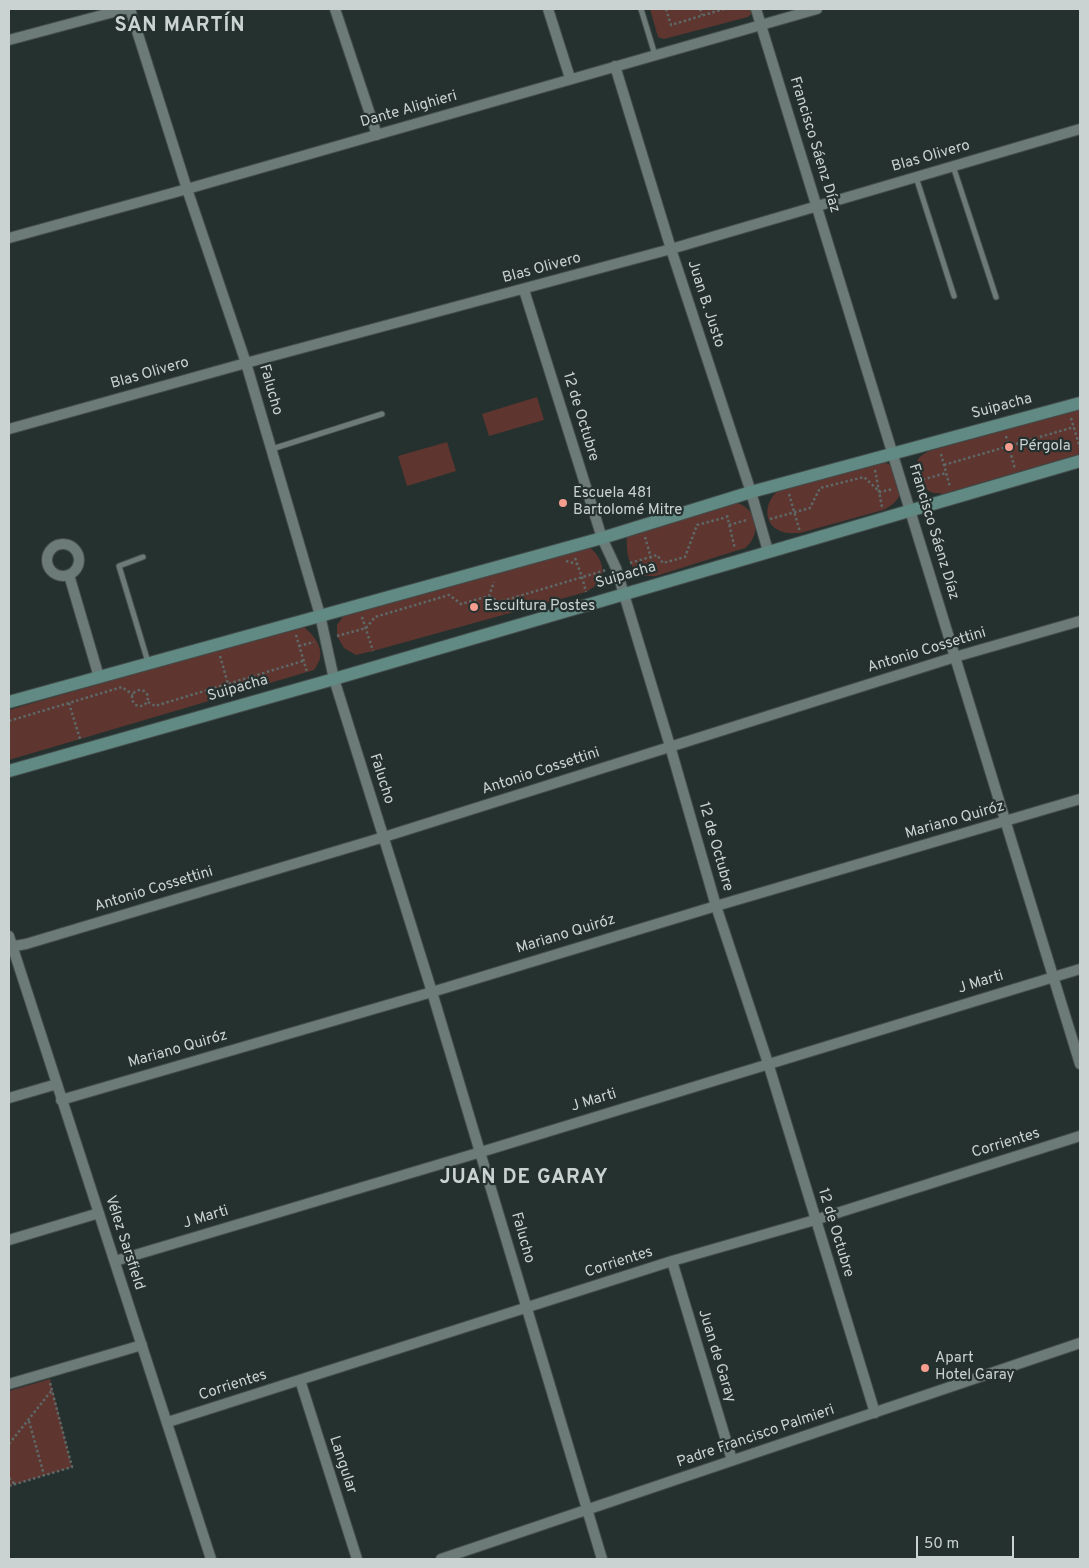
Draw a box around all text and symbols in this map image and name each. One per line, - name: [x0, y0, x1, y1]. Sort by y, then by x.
- district label: SAN MARTÍN: [113, 15, 247, 39]
- street label: Francisco Sáenz Díaz: [785, 75, 843, 215]
- street label: Dante Alighieri: [359, 88, 459, 132]
- street label: Blas Olivero: [890, 137, 972, 177]
- street label: Blas Olivero: [501, 250, 583, 288]
- street label: Juan B. Justo: [682, 258, 728, 350]
- street label: Blas Olivero: [109, 354, 191, 394]
- street label: Falucho: [254, 363, 286, 417]
- street label: 12 de Octubre: [558, 370, 602, 464]
- street label: Suipacha: [970, 390, 1034, 424]
- place label: Pérgola: [1019, 438, 1071, 456]
- marker: Pérgola: [1003, 441, 1015, 453]
- street label: Francisco Sáenz Díaz: [904, 462, 962, 602]
- place label: Escuela 481 Bartolomé Mitre: [573, 485, 682, 520]
- marker: Escuela 481 Bartolomé Mitre: [557, 497, 569, 509]
- street label: Suipacha: [594, 559, 658, 593]
- place label: Escultura Postes: [484, 598, 595, 616]
- marker: Escultura Postes: [468, 601, 480, 613]
- street label: Antonio Cossettini: [866, 624, 988, 678]
- street label: Suipacha: [206, 672, 270, 706]
- street label: Antonio Cossettini: [480, 744, 602, 800]
- street label: Falucho: [364, 752, 398, 806]
- street label: Mariano Quiróz: [903, 798, 1007, 844]
- street label: 12 de Octubre: [694, 800, 736, 894]
- street label: Antonio Cossettini: [93, 863, 215, 917]
- street label: Mariano Quiróz: [514, 911, 618, 959]
- street label: J Marti: [956, 968, 1006, 998]
- street label: Mariano Quiróz: [126, 1027, 230, 1073]
- street label: J Marti: [569, 1086, 619, 1116]
- street label: Corrientes: [970, 1125, 1042, 1163]
- district label: JUAN DE GARAY: [438, 1167, 610, 1191]
- street label: 12 de Octubre: [813, 1186, 857, 1280]
- street label: Vélez Sarsfield: [100, 1193, 148, 1293]
- street label: J Marti: [181, 1203, 231, 1233]
- street label: Falucho: [506, 1211, 538, 1265]
- street label: Corrientes: [583, 1244, 655, 1282]
- street label: Juan de Garay: [693, 1307, 739, 1405]
- place label: Apart Hotel Garay: [935, 1350, 1015, 1385]
- marker: Apart Hotel Garay: [919, 1362, 931, 1374]
- street label: Corrientes: [197, 1367, 269, 1405]
- street label: Padre Francisco Palmieri: [675, 1402, 837, 1472]
- street label: Langular: [324, 1434, 360, 1496]
- scale bar: [919, 1526, 1016, 1558]
- text: 50 m: [924, 1535, 959, 1554]

